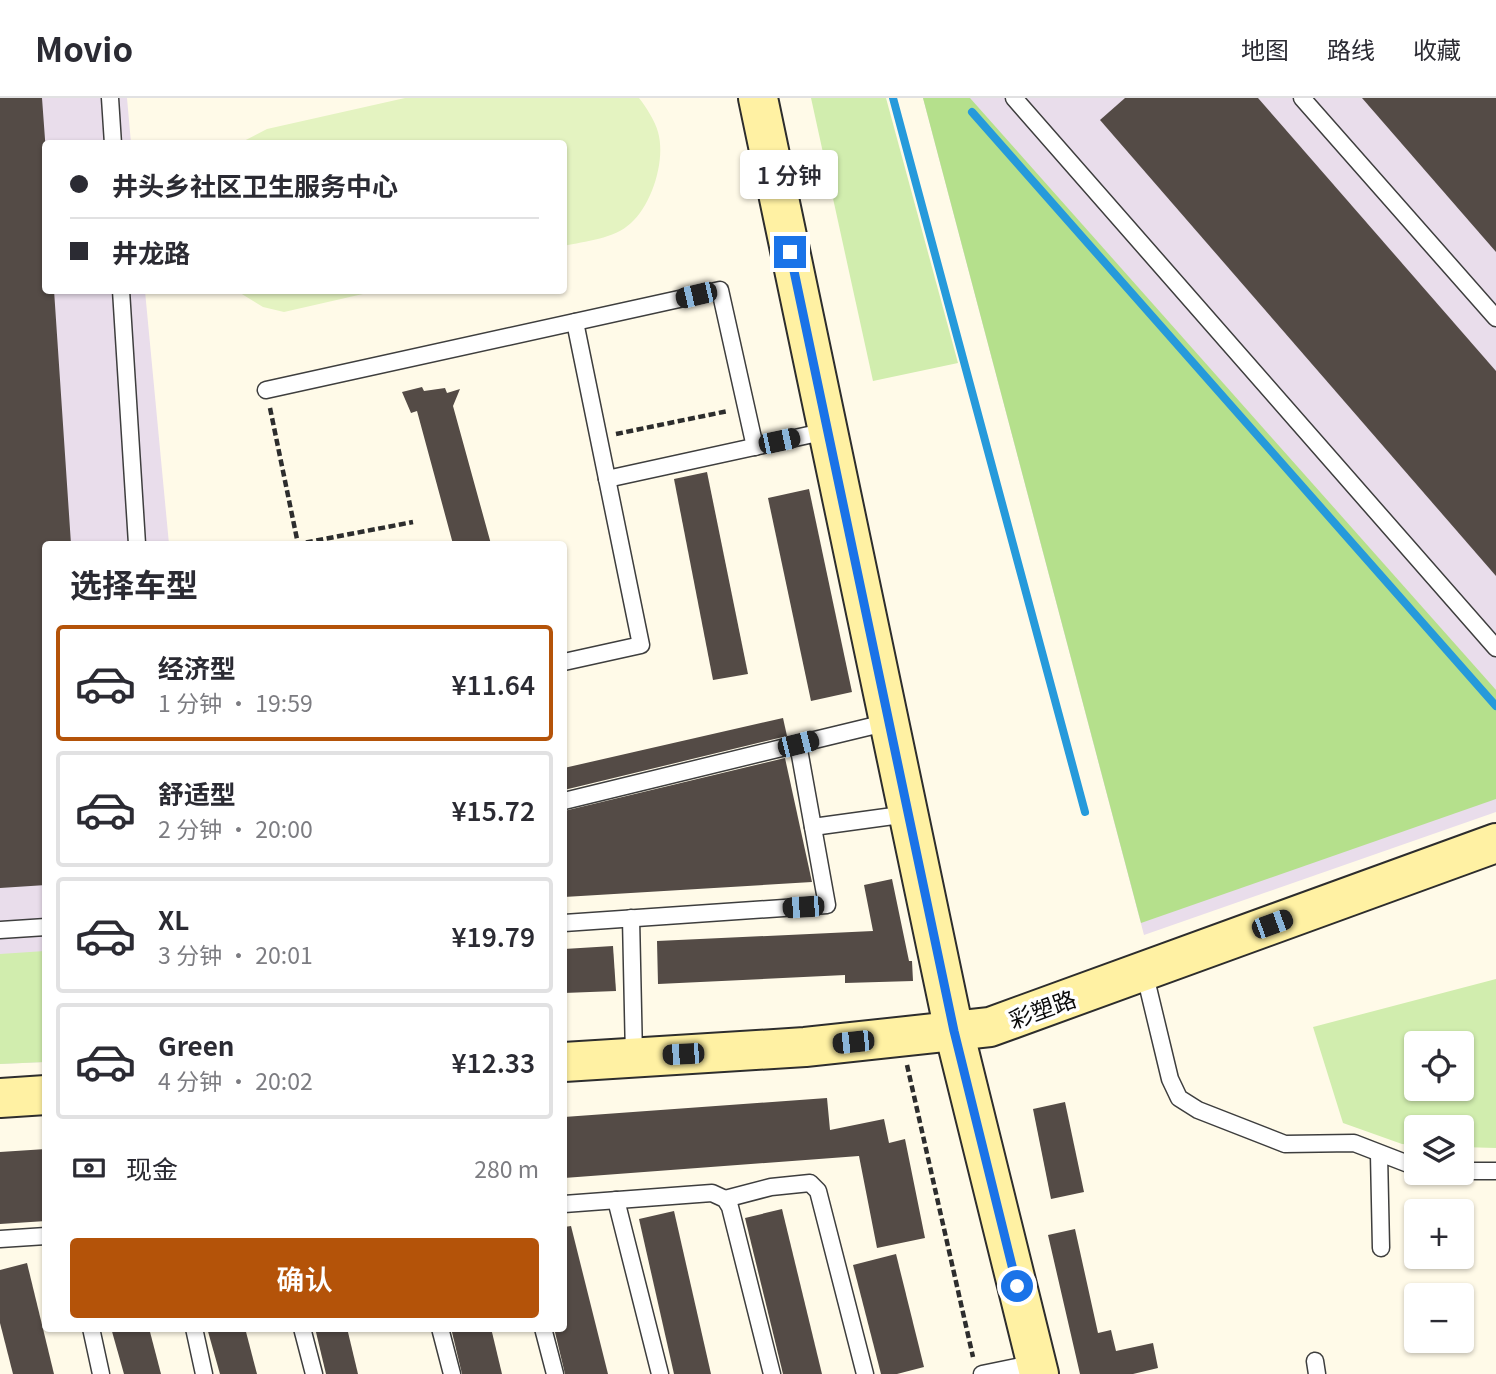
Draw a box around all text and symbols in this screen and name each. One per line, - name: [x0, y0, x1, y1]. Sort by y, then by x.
- text: Movio: [35, 24, 133, 72]
- text: 地图: [1241, 31, 1289, 66]
- text: 路线: [1327, 31, 1375, 66]
- text: 收藏: [1413, 31, 1461, 66]
- callout: 1 分钟: [741, 150, 839, 200]
- text: 1 分钟: [757, 157, 821, 191]
- text: 井头乡社区卫生服务中心: [112, 166, 398, 203]
- text: 井龙路: [112, 233, 190, 270]
- route end: [774, 236, 806, 268]
- car: [674, 280, 719, 310]
- car: [757, 426, 802, 456]
- text: 选择车型: [70, 560, 198, 606]
- text: 经济型: [158, 648, 236, 685]
- icon: car: [74, 652, 137, 715]
- text: ¥11.64: [452, 665, 535, 702]
- text: 1 分钟 · 19:59: [158, 685, 313, 719]
- car: [776, 729, 821, 759]
- text: 舒适型: [158, 774, 236, 811]
- icon: car: [74, 778, 137, 841]
- text: ¥15.72: [452, 791, 535, 828]
- text: 2 分钟 · 20:00: [158, 811, 313, 845]
- car: [782, 895, 825, 919]
- text: XL: [158, 900, 189, 937]
- icon: car: [74, 904, 137, 967]
- car: [1249, 907, 1296, 941]
- text: ¥19.79: [452, 917, 535, 954]
- text: 3 分钟 · 20:01: [158, 937, 313, 971]
- street label: 彩塑路: [1004, 980, 1080, 1036]
- text: Green: [158, 1026, 234, 1063]
- car: [832, 1029, 875, 1055]
- icon: car: [74, 1030, 137, 1093]
- map controls: [1404, 1031, 1474, 1353]
- button: locate: [1404, 1031, 1474, 1101]
- car: [662, 1042, 705, 1066]
- text: ¥12.33: [452, 1043, 535, 1080]
- text: 4 分钟 · 20:02: [158, 1063, 313, 1097]
- button: layers: [1404, 1115, 1474, 1185]
- icon: cash: [70, 1149, 108, 1187]
- text: 现金: [126, 1149, 178, 1186]
- text: 280 m: [474, 1151, 539, 1185]
- button: +: [1404, 1199, 1474, 1269]
- button: 确认: [70, 1238, 539, 1318]
- route start: [1001, 1270, 1033, 1302]
- button: −: [1404, 1283, 1474, 1353]

